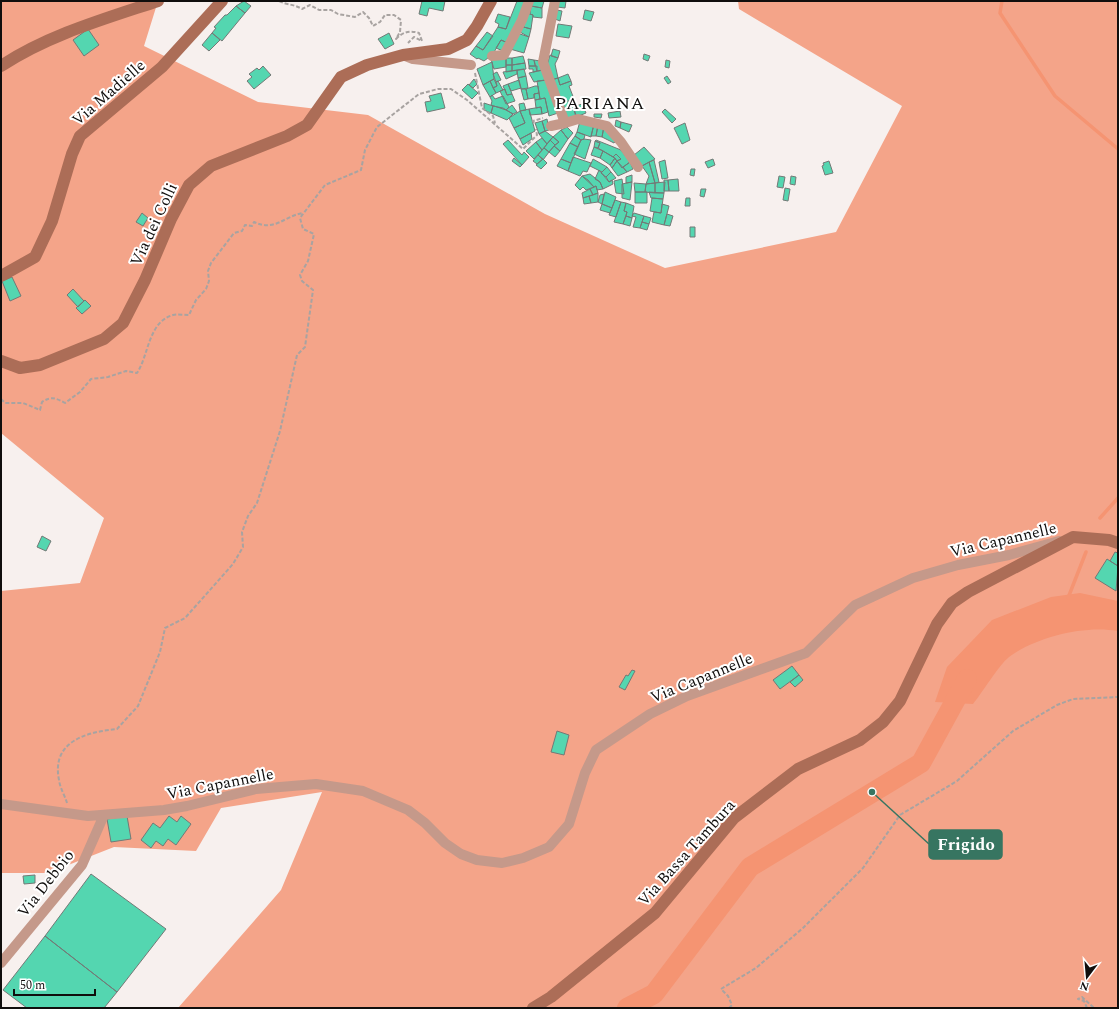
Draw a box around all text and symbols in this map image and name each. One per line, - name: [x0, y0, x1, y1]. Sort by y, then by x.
- street label: Via Madielle: [67, 54, 151, 132]
- district label: PARIANA: [555, 90, 645, 117]
- street label: Via dei Colli: [124, 179, 184, 270]
- street label: Via Capannelle: [948, 516, 1059, 564]
- street label: Via Capannelle: [647, 646, 756, 709]
- street label: Via Capannelle: [165, 762, 276, 806]
- street label: Via Bassa Tambura: [632, 794, 741, 911]
- callout: Frigido: [929, 830, 1002, 859]
- text: Frigido: [937, 832, 995, 858]
- street label: Via Debbio: [12, 845, 80, 923]
- north arrow: [1067, 957, 1107, 997]
- scale bar: [14, 971, 95, 997]
- text: 50 m: [20, 976, 45, 995]
- text: N: [1078, 977, 1091, 996]

